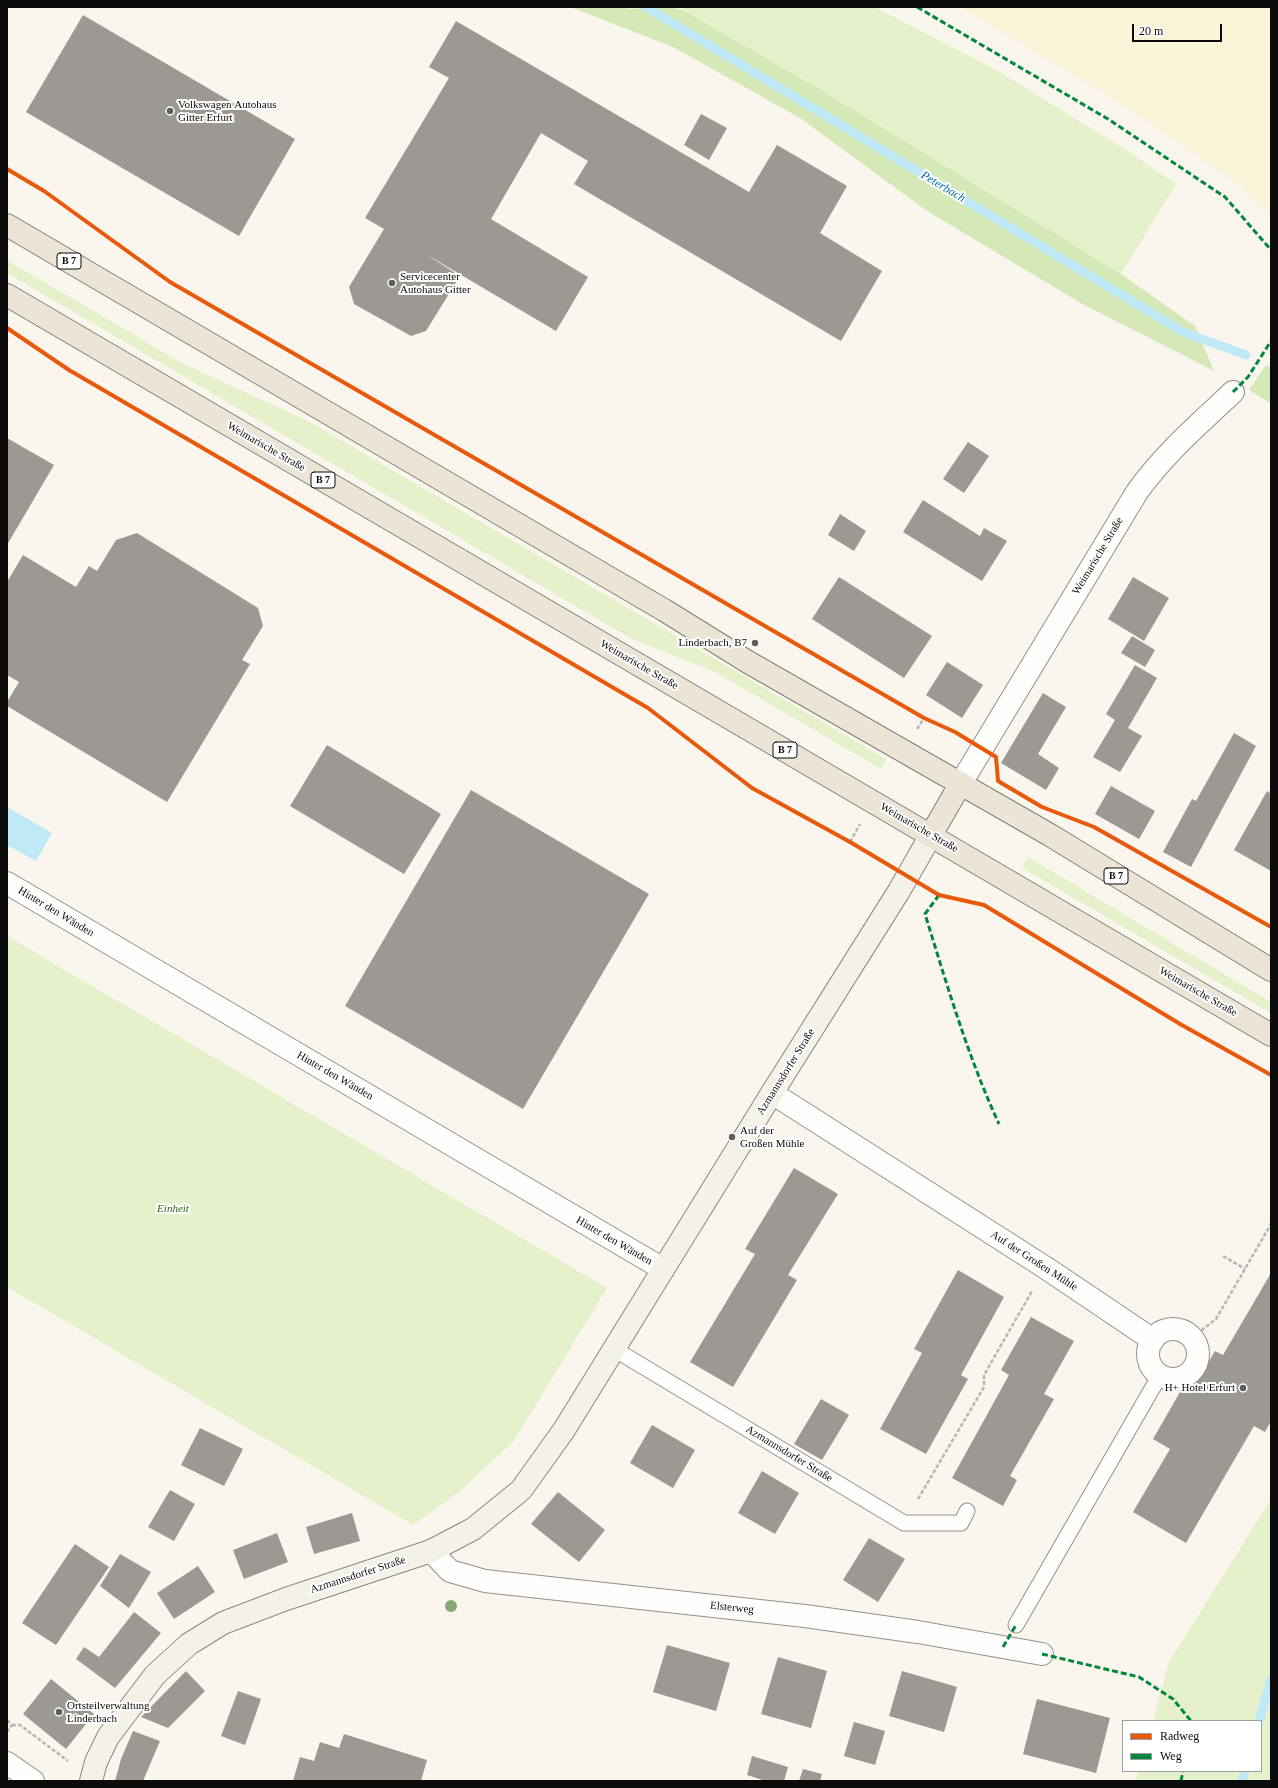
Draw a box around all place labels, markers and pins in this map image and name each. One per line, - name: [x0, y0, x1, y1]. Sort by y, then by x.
- place label: Volkswagen Autohaus Gitter Erfurt: [178, 98, 276, 124]
- marker: Volkswagen Autohaus Gitter Erfurt: [165, 106, 175, 116]
- place label: Servicecenter Autohaus Gitter: [400, 270, 471, 296]
- marker: Servicecenter Autohaus Gitter: [387, 278, 397, 288]
- place label: Linderbach, B7: [679, 636, 747, 650]
- marker: Linderbach, B7: [750, 638, 760, 648]
- place label: Auf der Großen Mühle: [740, 1124, 804, 1150]
- marker: Auf der Großen Mühle: [727, 1132, 737, 1142]
- place label: H+ Hotel Erfurt: [1165, 1381, 1235, 1395]
- marker: H+ Hotel Erfurt: [1238, 1383, 1248, 1393]
- place label: Ortsteilverwaltung Linderbach: [67, 1699, 149, 1725]
- marker: Ortsteilverwaltung Linderbach: [54, 1707, 64, 1717]

